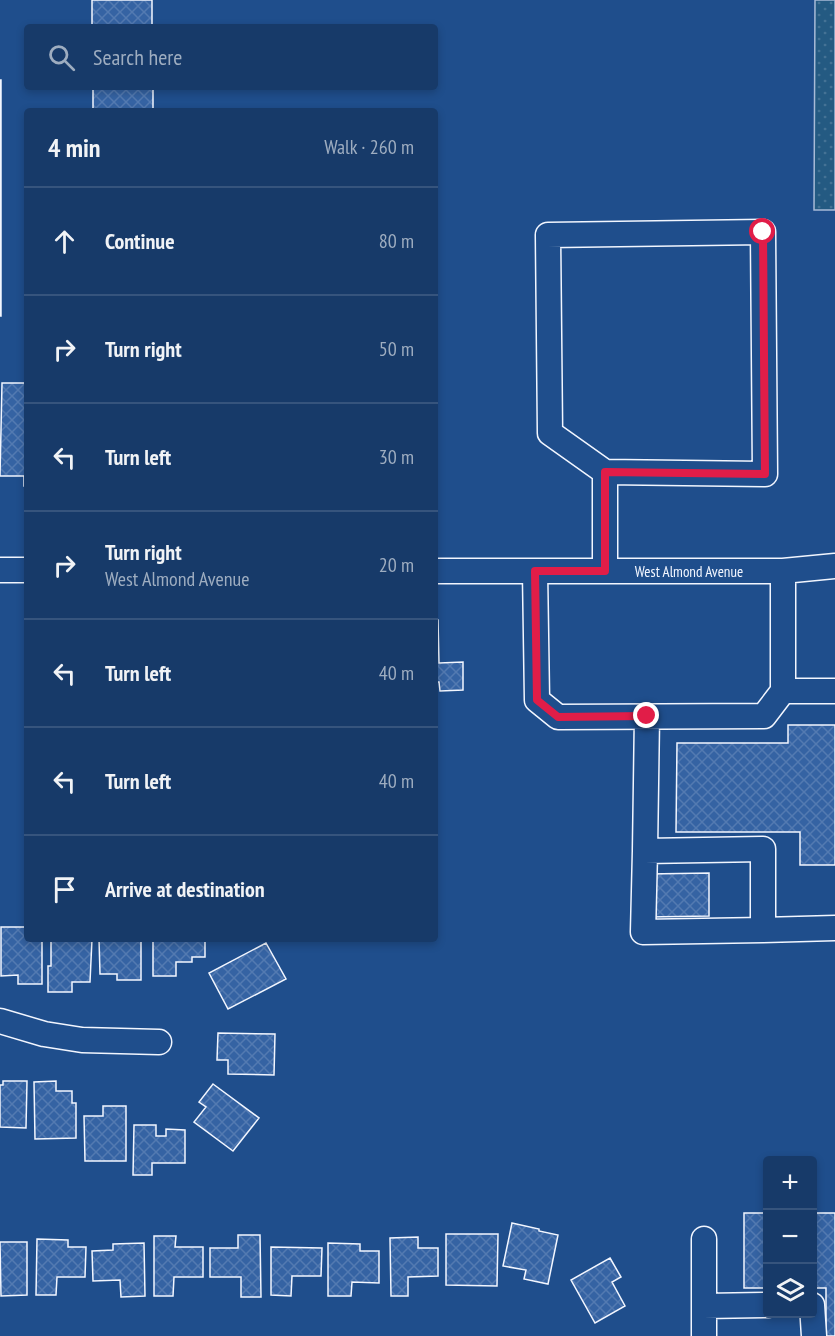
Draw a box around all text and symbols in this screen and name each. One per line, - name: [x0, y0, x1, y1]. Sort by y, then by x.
- search box: [24, 24, 438, 90]
- icon: search: [45, 41, 78, 74]
- text: Search here: [93, 43, 182, 71]
- text: 4 min: [48, 131, 101, 164]
- text: Walk · 260 m: [324, 134, 414, 160]
- route start: [749, 218, 775, 244]
- icon: ahead: [48, 225, 81, 258]
- text: Continue: [105, 227, 175, 255]
- text: 80 m: [379, 228, 414, 254]
- icon: right: [48, 333, 81, 366]
- text: Turn right: [105, 335, 182, 363]
- text: 50 m: [379, 336, 414, 362]
- icon: left: [48, 441, 81, 474]
- text: Turn left: [105, 443, 171, 471]
- text: 30 m: [379, 444, 414, 470]
- text: Turn right: [105, 538, 182, 566]
- icon: right: [48, 549, 81, 582]
- text: 20 m: [379, 552, 414, 578]
- street label: West Almond Avenue: [635, 562, 743, 581]
- text: West Almond Avenue: [105, 566, 249, 592]
- icon: left: [48, 657, 81, 690]
- text: Turn left: [105, 659, 171, 687]
- text: 40 m: [379, 660, 414, 686]
- route end: [633, 702, 659, 728]
- icon: left: [48, 765, 81, 798]
- text: Turn left: [105, 767, 171, 795]
- text: 40 m: [379, 768, 414, 794]
- icon: arrive: [48, 873, 81, 906]
- text: Arrive at destination: [105, 875, 265, 903]
- map controls: [763, 1156, 817, 1318]
- button: +: [763, 1156, 817, 1210]
- button: −: [763, 1210, 817, 1264]
- button: layers: [763, 1264, 817, 1318]

